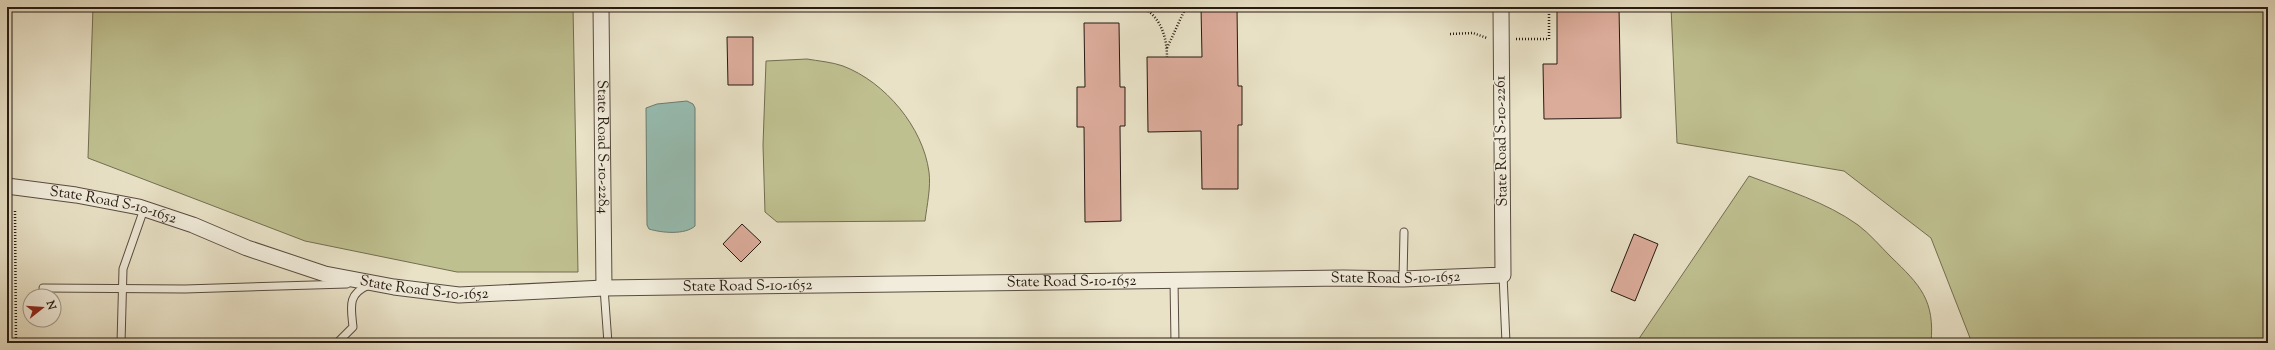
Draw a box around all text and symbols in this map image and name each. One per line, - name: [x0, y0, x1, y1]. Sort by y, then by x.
- street label: State Road S-10-2261: [1490, 75, 1514, 207]
- street label: State Road S-10-2284: [591, 80, 614, 214]
- street label: State Road S-10-1652: [48, 181, 179, 229]
- street label: State Road S-10-1652: [1331, 266, 1461, 290]
- street label: State Road S-10-1652: [358, 270, 489, 305]
- street label: State Road S-10-1652: [1007, 270, 1137, 293]
- street label: State Road S-10-1652: [683, 275, 813, 297]
- north arrow: [22, 288, 62, 328]
- text: N: [41, 298, 60, 312]

